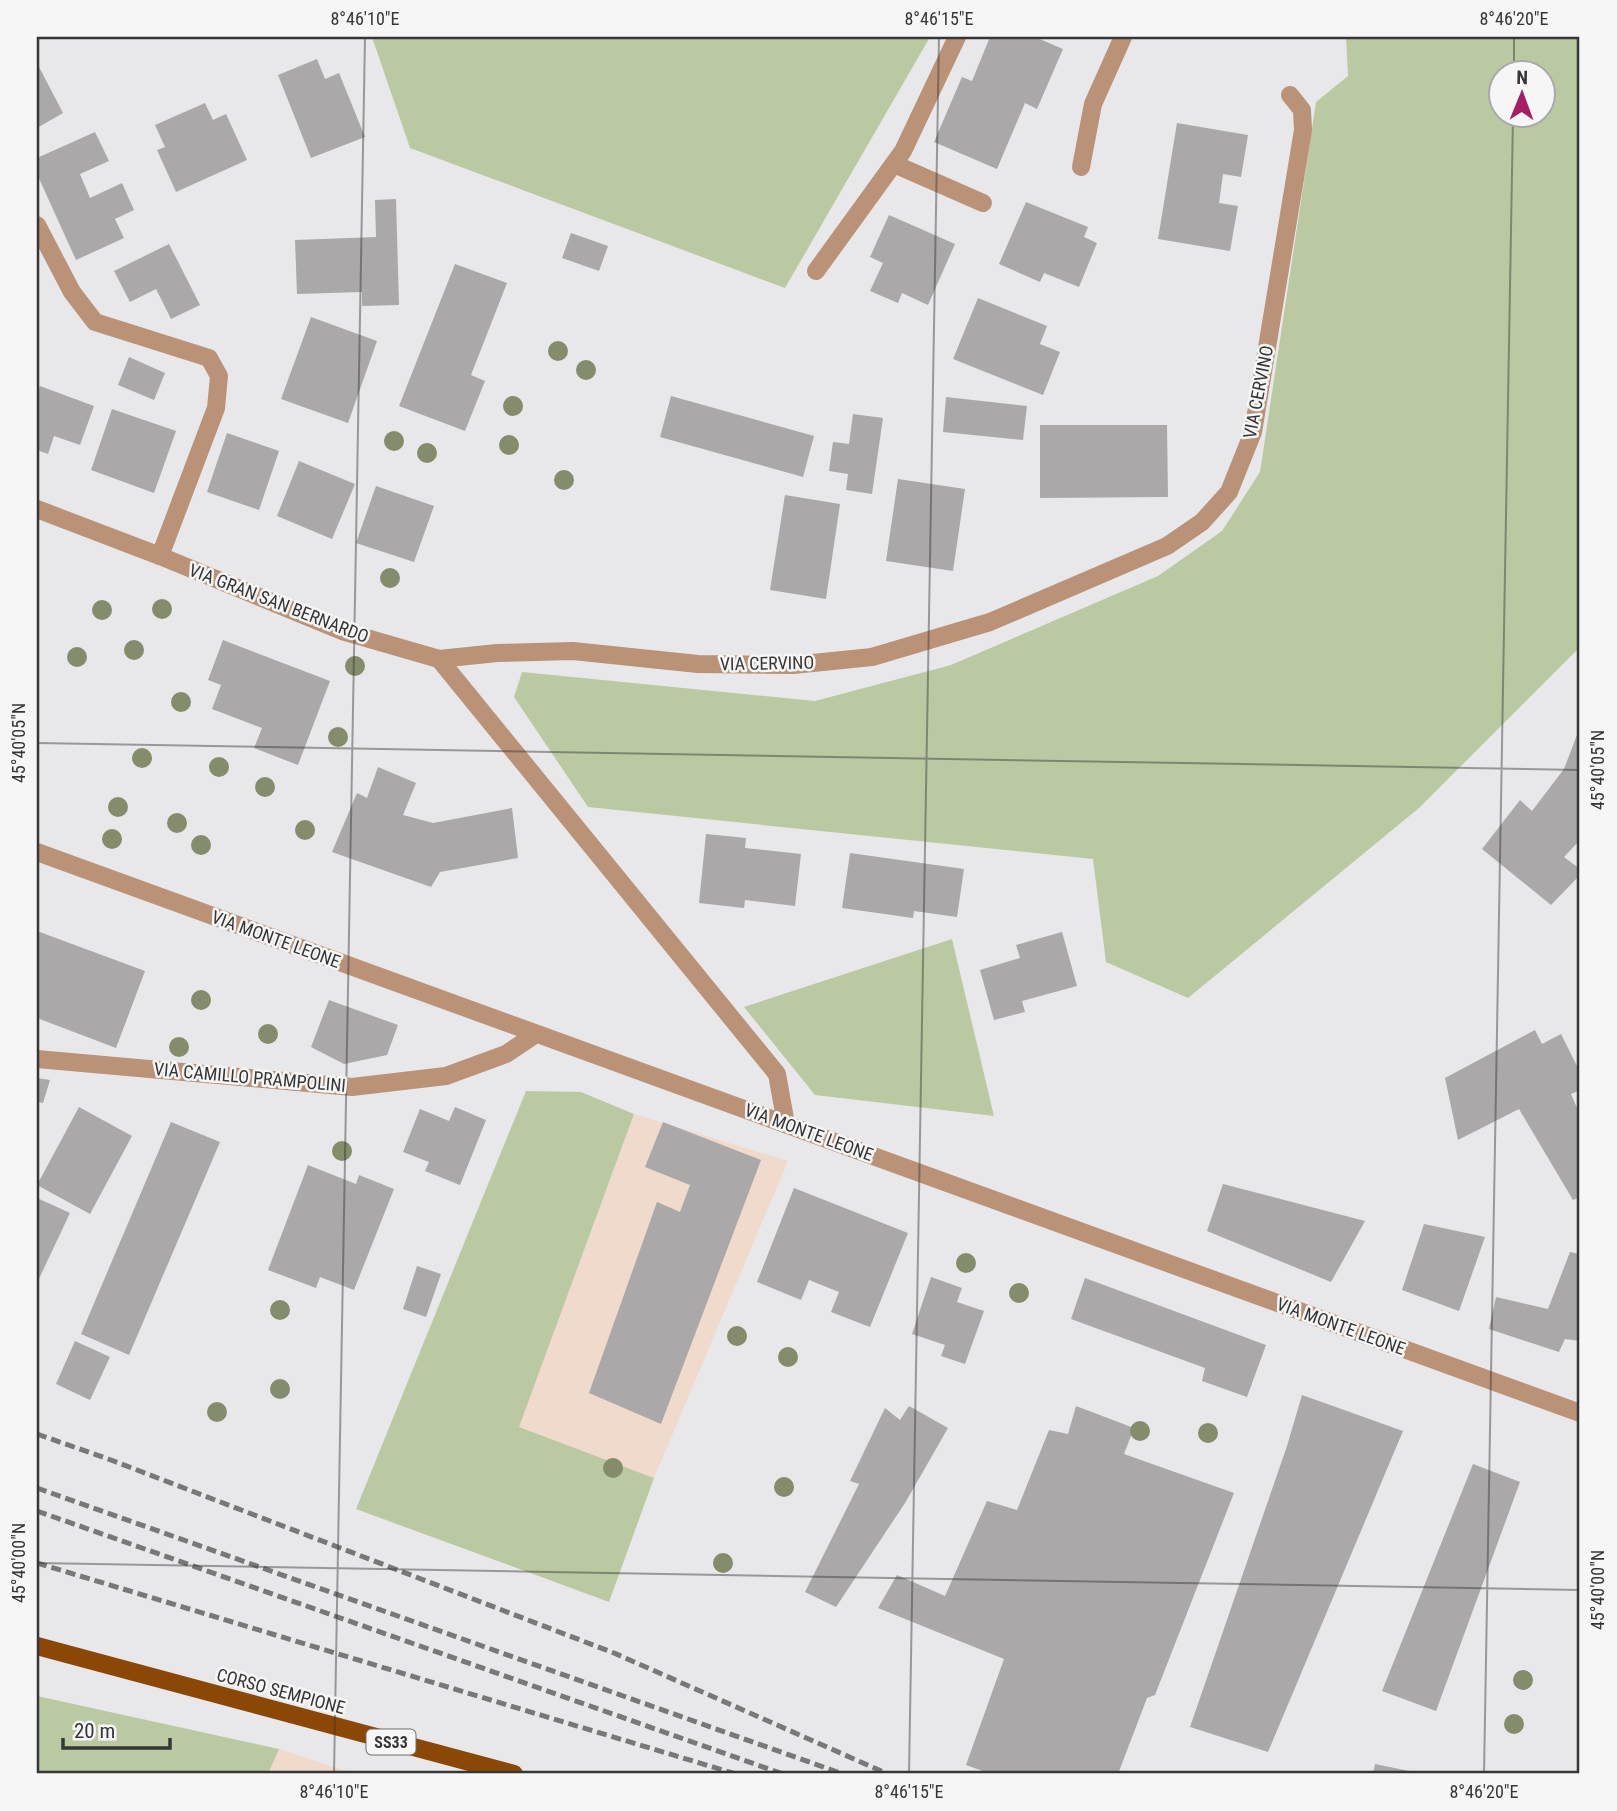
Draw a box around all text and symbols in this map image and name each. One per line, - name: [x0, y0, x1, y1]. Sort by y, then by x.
- text: 8°46'10"E: [330, 8, 400, 29]
- text: 8°46'15"E: [904, 8, 974, 29]
- text: 8°46'20"E: [1479, 8, 1549, 29]
- north arrow: [1488, 60, 1558, 130]
- text: N: [1516, 66, 1528, 89]
- street label: VIA CERVINO: [1239, 344, 1277, 440]
- street label: VIA GRAN SAN BERNARDO: [186, 559, 372, 647]
- street label: VIA CERVINO: [720, 652, 814, 674]
- text: 45°40'05"N: [8, 703, 29, 783]
- text: 45°40'05"N: [1587, 730, 1608, 810]
- street label: VIA MONTE LEONE: [209, 906, 343, 972]
- street label: VIA CAMILLO PRAMPOLINI: [153, 1058, 347, 1096]
- street label: VIA MONTE LEONE: [742, 1099, 876, 1165]
- street label: VIA MONTE LEONE: [1274, 1293, 1408, 1359]
- text: 45°40'00"N: [8, 1523, 29, 1603]
- text: 45°40'00"N: [1587, 1550, 1608, 1630]
- street label: CORSO SEMPIONE: [214, 1664, 348, 1718]
- scale bar: [63, 1706, 170, 1750]
- text: 20 m: [74, 1719, 115, 1743]
- road number: SS33: [366, 1730, 416, 1754]
- text: 8°46'10"E: [299, 1781, 369, 1802]
- text: 8°46'15"E: [874, 1781, 944, 1802]
- text: 8°46'20"E: [1449, 1781, 1519, 1802]

